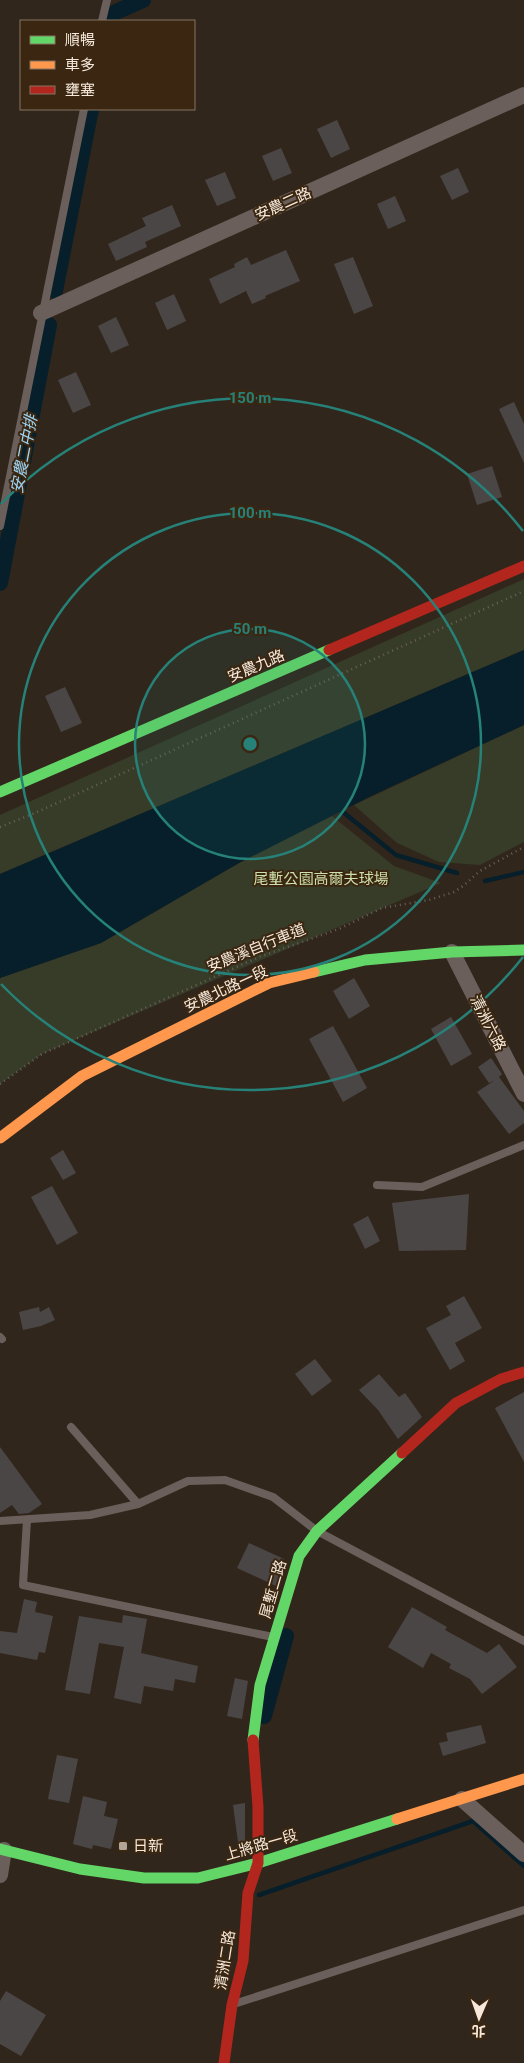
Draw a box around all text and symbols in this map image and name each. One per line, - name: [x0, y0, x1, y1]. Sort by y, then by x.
- legend: [20, 20, 195, 110]
- text: 順暢: [65, 31, 95, 49]
- text: 車多: [65, 56, 95, 74]
- text: 壅塞: [65, 81, 95, 99]
- street label: 安農二路: [252, 184, 314, 224]
- text: 150 m: [229, 389, 271, 407]
- water label: 安農二中排: [7, 411, 41, 495]
- text: 100 m: [229, 504, 271, 522]
- text: 50 m: [233, 620, 267, 638]
- street label: 安農九路: [225, 646, 287, 686]
- centre of rings: [241, 735, 259, 753]
- park label: 尾塹公園高爾夫球場: [253, 870, 389, 888]
- street label: 安農溪自行車道: [204, 920, 308, 976]
- street label: 安農北路一段: [181, 962, 271, 1016]
- street label: 清洲六路: [466, 992, 510, 1054]
- street label: 尾塹二路: [256, 1558, 290, 1620]
- street label: 上將路一段: [222, 1826, 300, 1864]
- place label: 日新: [133, 1837, 163, 1855]
- marker: 日新: [117, 1840, 129, 1852]
- street label: 清洲二路: [211, 1929, 239, 1991]
- north arrow: [454, 1993, 504, 2043]
- text: 北: [471, 2023, 486, 2039]

